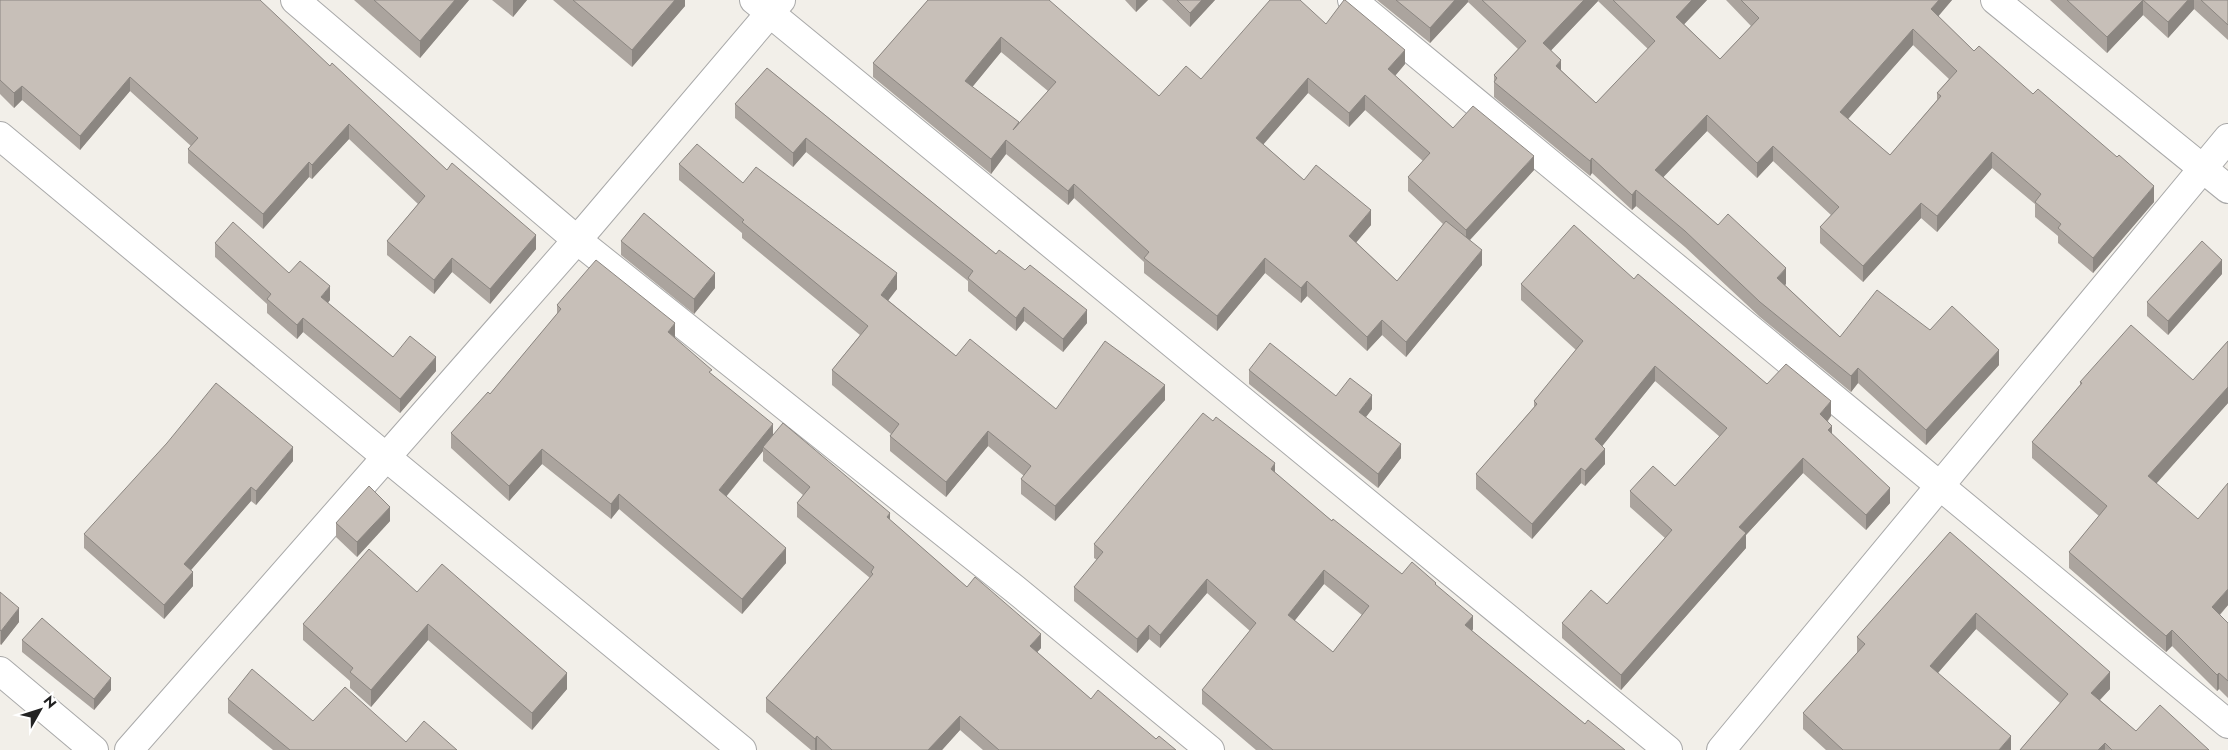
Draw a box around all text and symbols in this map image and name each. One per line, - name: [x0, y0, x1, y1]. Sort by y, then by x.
- north arrow: [15, 685, 65, 735]
- text: N: [39, 691, 61, 712]

